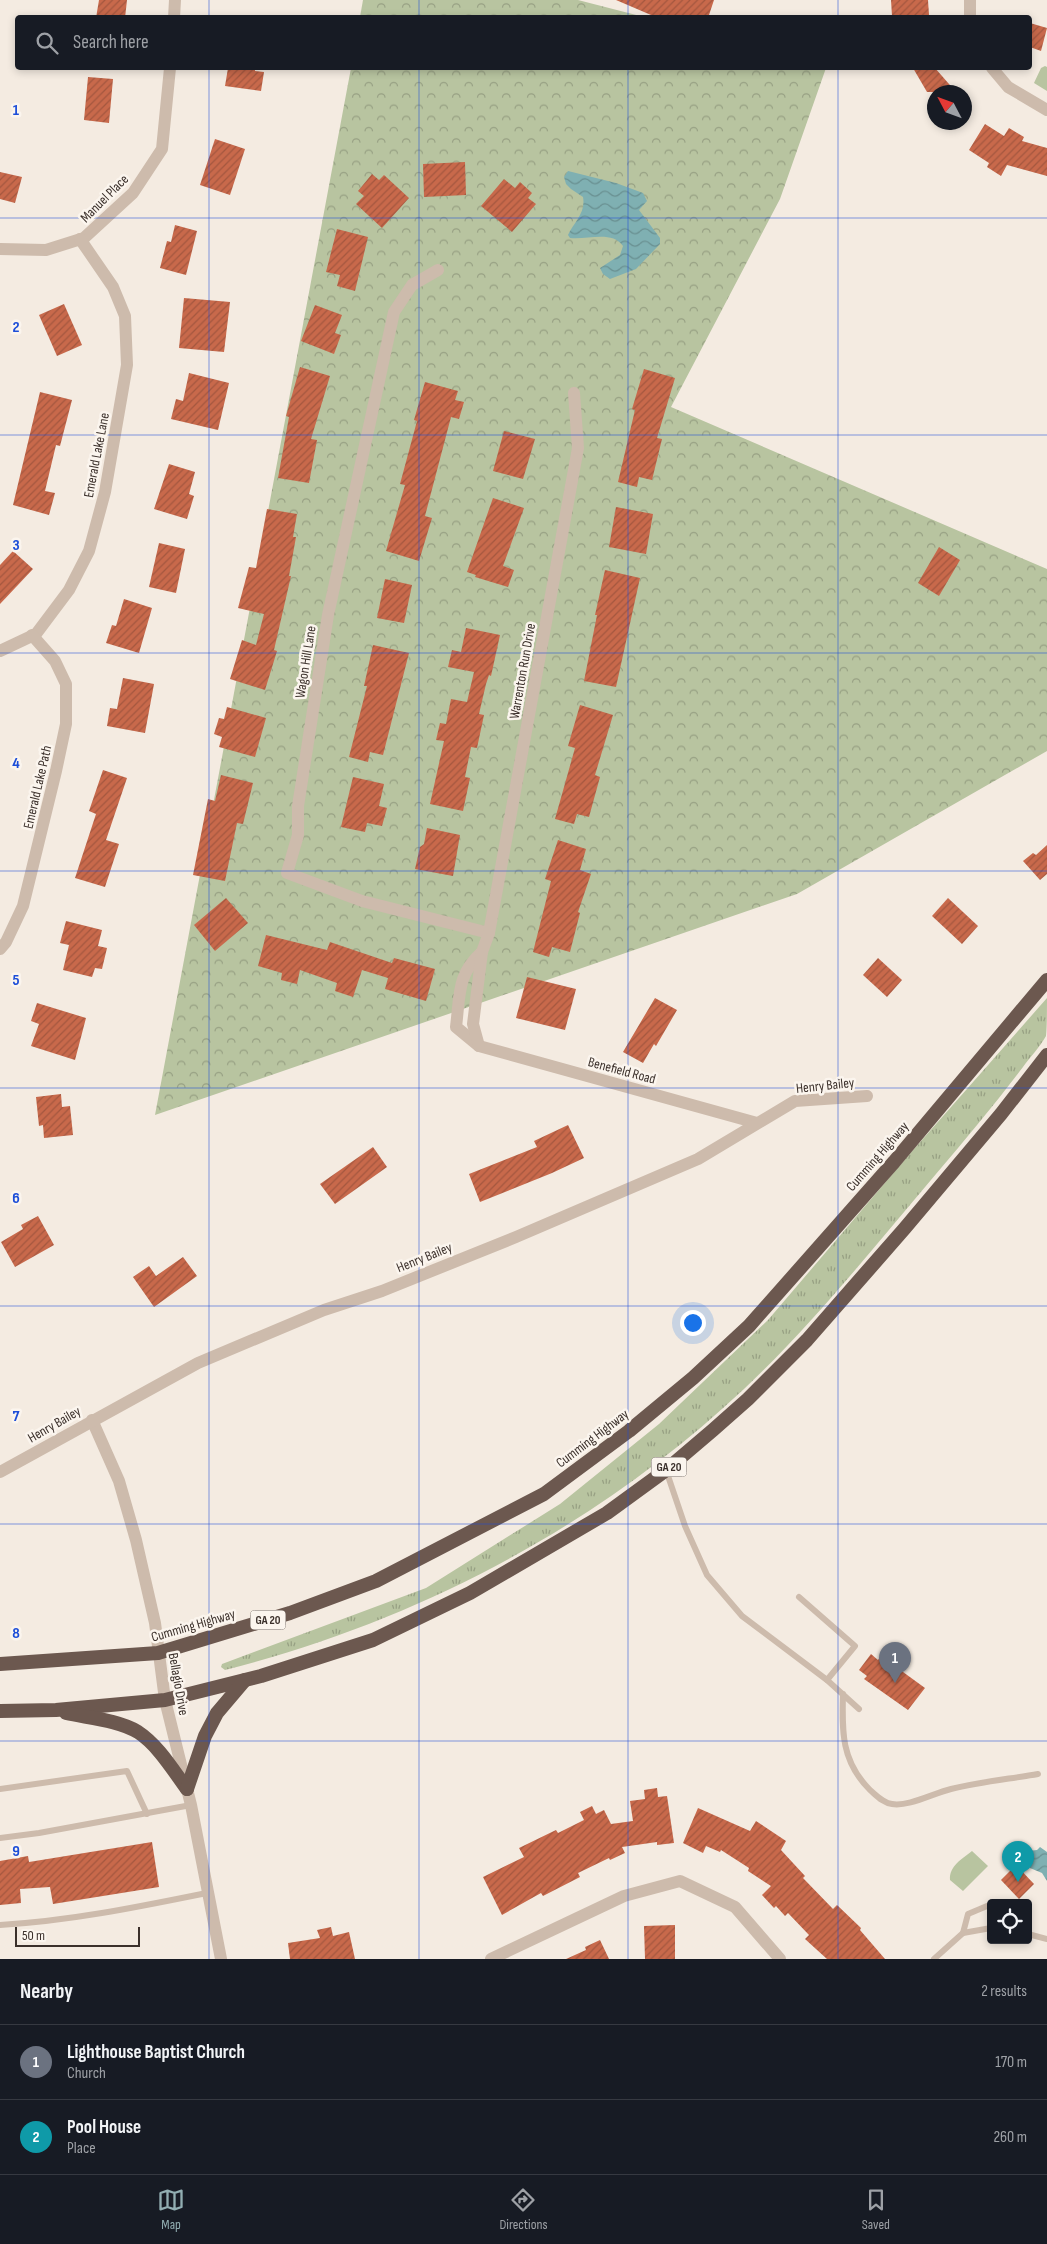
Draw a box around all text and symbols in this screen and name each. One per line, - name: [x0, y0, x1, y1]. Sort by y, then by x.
- search box: [15, 15, 1032, 70]
- icon: search: [33, 29, 61, 57]
- text: Search here: [73, 31, 149, 54]
- north arrow: [927, 85, 972, 130]
- text: 1: [13, 101, 20, 120]
- street label: Manuel Place: [77, 171, 132, 226]
- text: 2: [12, 318, 20, 337]
- street label: Emerald Lake Lane: [80, 411, 113, 499]
- text: 3: [12, 536, 20, 555]
- street label: Warrenton Run Drive: [506, 622, 539, 720]
- street label: Wagon Hill Lane: [291, 625, 320, 699]
- street label: Emerald Lake Path: [20, 744, 55, 831]
- text: 4: [12, 754, 20, 773]
- text: 5: [12, 971, 20, 990]
- street label: Benefield Road: [586, 1053, 658, 1088]
- street label: Henry Bailey: [795, 1074, 856, 1097]
- street label: Cumming Highway: [843, 1118, 913, 1195]
- text: 6: [12, 1189, 20, 1208]
- street label: Henry Bailey: [394, 1238, 455, 1276]
- your location: [680, 1310, 706, 1336]
- street label: Henry Bailey: [25, 1402, 84, 1446]
- street label: Cumming Highway: [553, 1405, 632, 1471]
- text: 7: [13, 1407, 20, 1426]
- road number: GA 20: [652, 1458, 686, 1476]
- street label: Cumming Highway: [149, 1605, 238, 1646]
- road number: GA 20: [250, 1610, 286, 1630]
- text: 8: [12, 1624, 20, 1643]
- pin: 1: [879, 1642, 911, 1683]
- street label: Bellagio Drive: [165, 1652, 192, 1717]
- pin: 2: [1002, 1841, 1034, 1882]
- text: 9: [12, 1842, 20, 1861]
- map controls: [987, 1899, 1032, 1944]
- button: locate: [987, 1899, 1032, 1944]
- scale bar: [15, 1924, 140, 1947]
- text: 50 m: [22, 1927, 45, 1944]
- text: Nearby: [20, 1979, 73, 2004]
- text: 2 results: [981, 1982, 1027, 2001]
- text: Lighthouse Baptist Church: [67, 2041, 245, 2064]
- text: 1: [33, 2053, 39, 2072]
- text: 170 m: [995, 2053, 1027, 2072]
- text: Church: [67, 2064, 106, 2083]
- text: Pool House: [67, 2116, 141, 2139]
- text: 2: [32, 2128, 40, 2147]
- text: 260 m: [993, 2128, 1027, 2147]
- text: Place: [67, 2139, 96, 2158]
- tab: Map: [157, 2186, 185, 2233]
- tab: Directions: [499, 2186, 548, 2233]
- tab: Saved: [862, 2186, 890, 2233]

